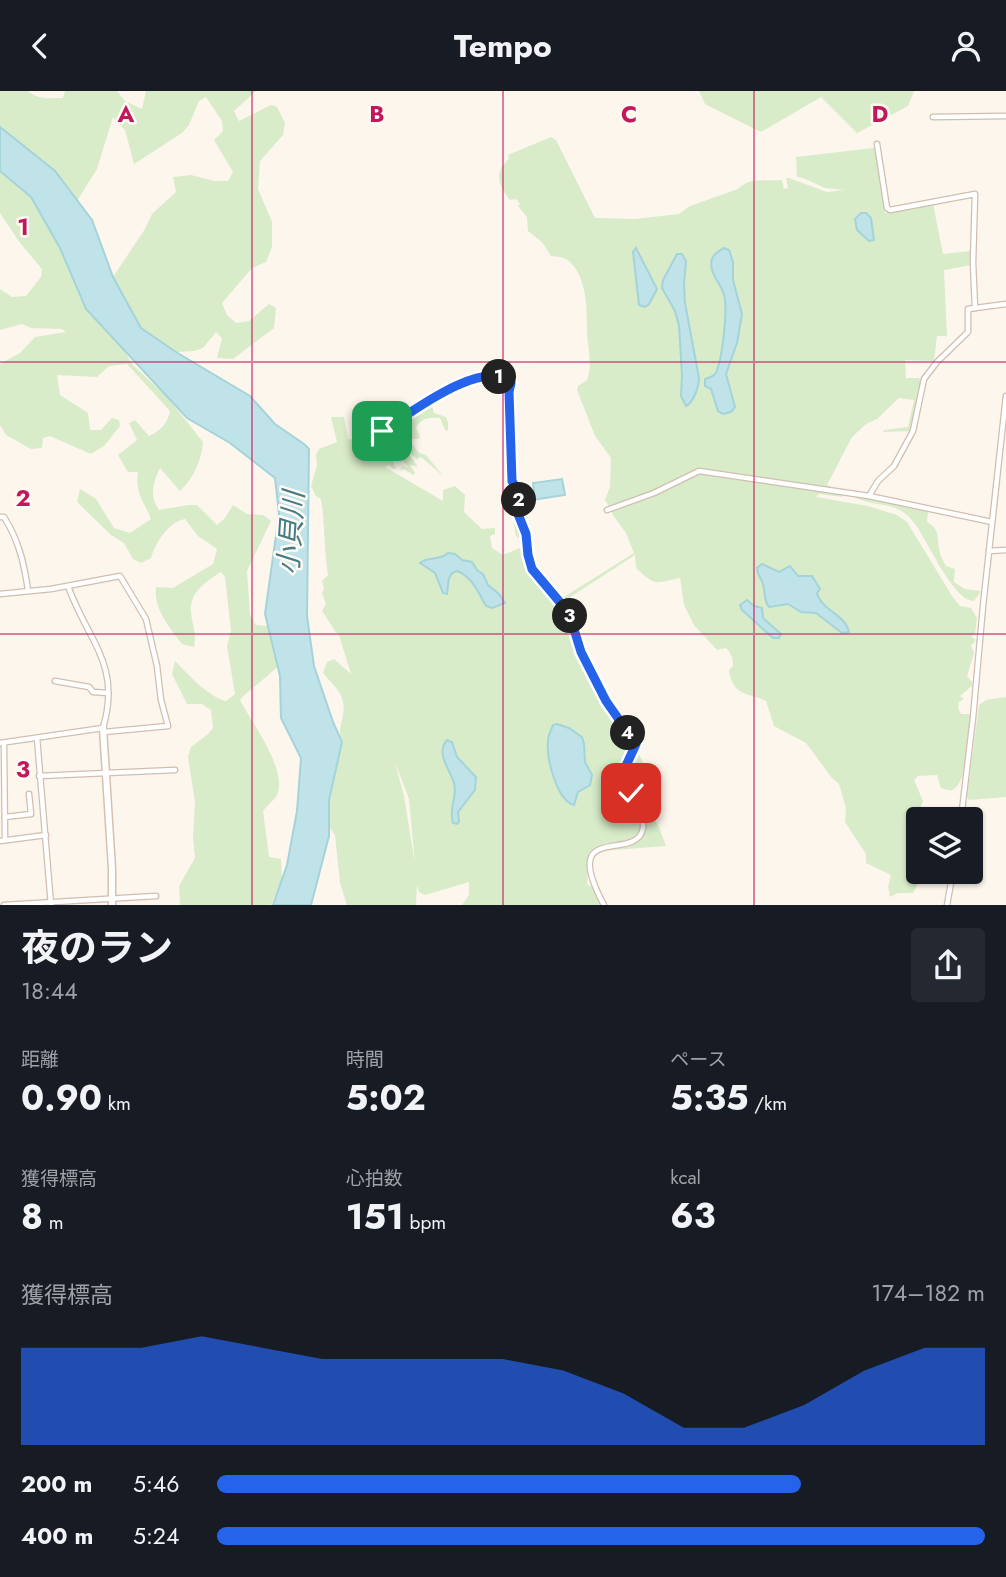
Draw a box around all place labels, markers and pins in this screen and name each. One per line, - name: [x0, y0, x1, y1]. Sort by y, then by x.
- pin: 1: [482, 359, 516, 395]
- pin: [352, 401, 412, 461]
- pin: 2: [502, 483, 536, 517]
- pin: 3: [552, 599, 588, 633]
- pin: 4: [610, 715, 646, 751]
- pin: [601, 763, 661, 823]

